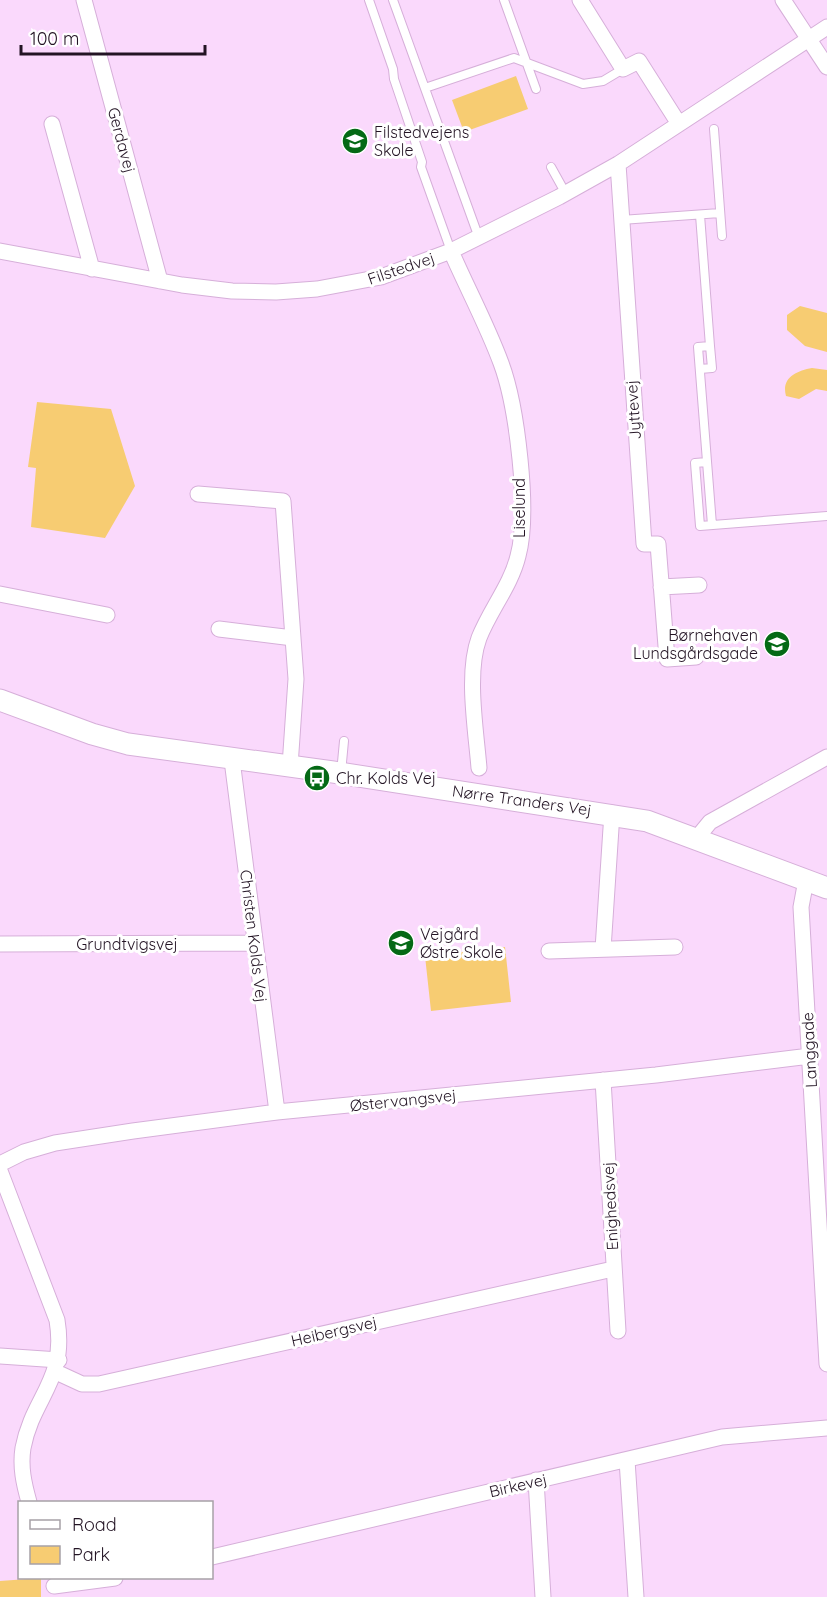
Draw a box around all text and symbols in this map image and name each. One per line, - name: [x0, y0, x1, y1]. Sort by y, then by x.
- scale bar: [21, 18, 206, 56]
- text: 100 m: [30, 27, 79, 50]
- street label: Gerdavej: [104, 105, 140, 175]
- place label: Filstedvejens Skole: [374, 122, 469, 160]
- school or university icon: Filstedvejens Skole: [340, 126, 370, 156]
- street label: Filstedvej: [365, 247, 437, 289]
- street label: Jyttevej: [621, 380, 645, 440]
- street label: Liselund: [509, 478, 529, 538]
- place label: Børnehaven Lundsgårdsgade: [633, 625, 758, 663]
- school or university icon: Børnehaven Lundsgårdsgade: [762, 629, 792, 659]
- bus stop icon: Chr. Kolds Vej: [302, 763, 332, 793]
- place label: Chr. Kolds Vej: [336, 768, 436, 788]
- street label: Nørre Tranders Vej: [451, 780, 593, 820]
- street label: Christen Kolds Vej: [236, 869, 272, 1003]
- place label: Vejgård Østre Skole: [420, 924, 503, 962]
- school or university icon: Vejgård Østre Skole: [386, 928, 416, 958]
- street label: Grundtvigsvej: [76, 934, 178, 954]
- street label: Langgade: [797, 1012, 821, 1088]
- street label: Østervangsvej: [349, 1084, 457, 1116]
- street label: Enighedsvej: [598, 1161, 622, 1251]
- street label: Heibergsvej: [289, 1311, 379, 1351]
- street label: Birkevej: [487, 1469, 549, 1501]
- legend: [18, 1501, 213, 1579]
- text: Road: [72, 1513, 117, 1536]
- text: Park: [72, 1543, 110, 1566]

